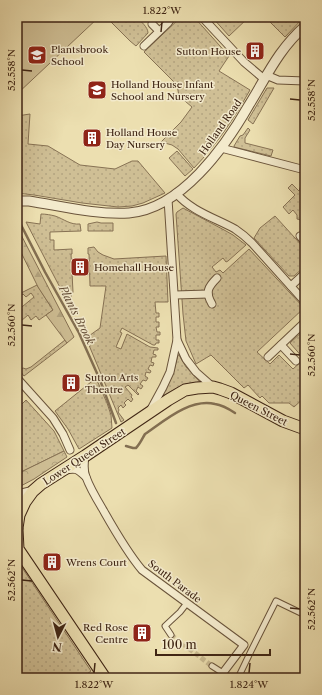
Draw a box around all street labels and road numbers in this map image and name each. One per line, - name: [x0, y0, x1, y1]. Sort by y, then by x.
- street label: Holland Road: [196, 97, 244, 158]
- street label: Queen Street: [228, 388, 290, 429]
- street label: Lower Queen Street: [41, 425, 128, 488]
- street label: South Parade: [145, 557, 204, 606]

